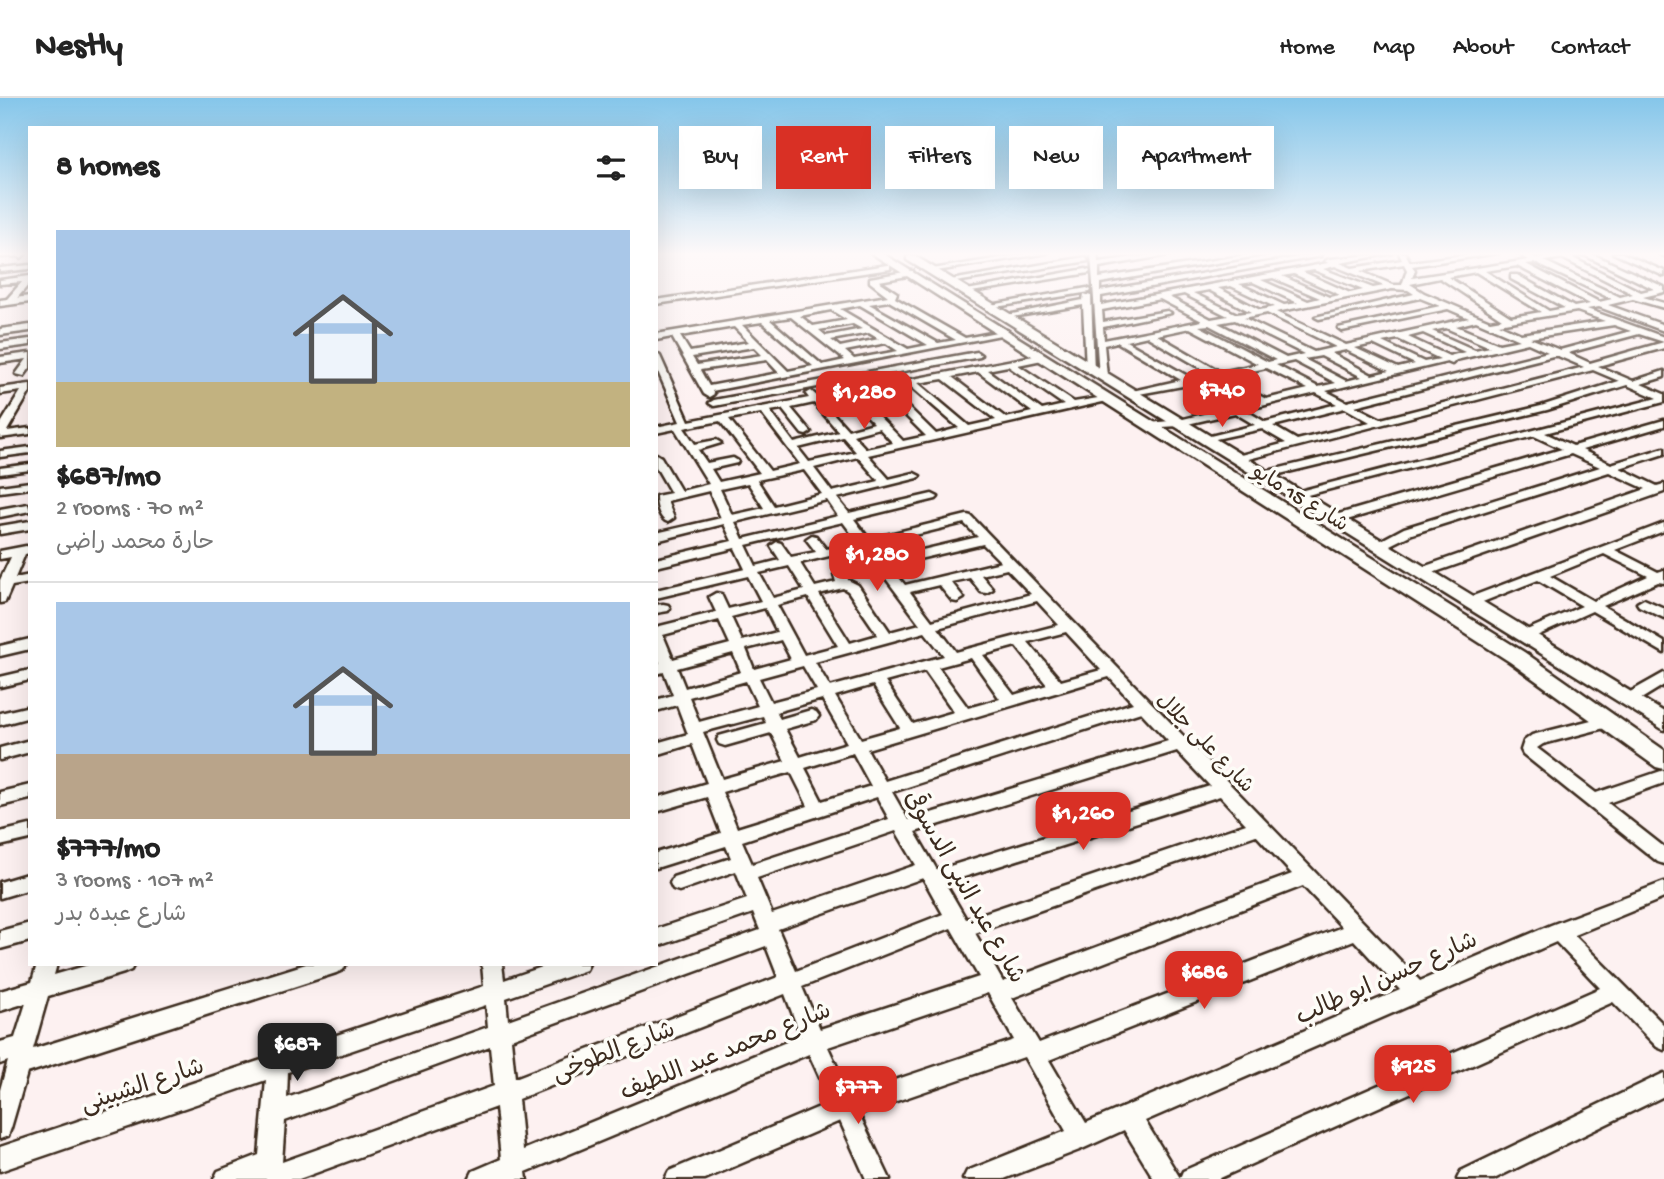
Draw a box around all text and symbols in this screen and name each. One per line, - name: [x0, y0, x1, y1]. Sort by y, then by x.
- text: Nestly: [35, 29, 123, 67]
- text: Home: [1279, 34, 1335, 63]
- text: Map: [1373, 34, 1415, 63]
- text: About: [1453, 34, 1513, 63]
- text: Contact: [1551, 34, 1629, 63]
- chip: Buy: [679, 126, 762, 189]
- chip: Rent: [776, 126, 871, 189]
- chip: Filters: [885, 126, 995, 189]
- chip: New: [1009, 126, 1103, 189]
- chip: Apartment: [1117, 126, 1274, 189]
- icon: filters: [592, 149, 630, 187]
- text: 8 homes: [56, 151, 159, 186]
- icon: home: [280, 276, 406, 402]
- pin: $740: [1181, 370, 1263, 429]
- pin: $1,280: [807, 372, 921, 431]
- text: $740: [1199, 378, 1245, 405]
- text: $1,280: [832, 380, 896, 407]
- street label: شارع 15 مايو: [1245, 460, 1352, 539]
- text: $687/mo: [56, 461, 161, 496]
- text: 2 rooms · 70 m²: [56, 496, 204, 523]
- text: حارة محمد راضى: [56, 530, 214, 557]
- pin: $1,280: [820, 533, 934, 593]
- text: $1,280: [845, 542, 909, 569]
- icon: home: [280, 648, 406, 774]
- street label: شارع على جلال: [1150, 689, 1257, 800]
- street label: شارع عبد النبى الدسوقى: [896, 784, 1034, 989]
- pin: $1,260: [1026, 792, 1140, 852]
- text: $1,260: [1052, 801, 1114, 828]
- text: $777/mo: [56, 833, 160, 868]
- text: 3 rooms · 107 m²: [56, 868, 214, 895]
- text: شارع عبده بدر: [56, 902, 186, 929]
- street label: شارع حسن ابو طالب: [1292, 927, 1483, 1033]
- pin: $686: [1163, 951, 1245, 1011]
- text: $686: [1181, 960, 1227, 987]
- street label: شارع محمد عبد اللطيف: [617, 998, 836, 1109]
- street label: شارع الطوخى: [549, 1017, 680, 1090]
- pin: $687: [256, 1024, 338, 1083]
- text: $687: [274, 1032, 320, 1059]
- pin: $925: [1372, 1046, 1454, 1105]
- street label: شارع الشبينى: [78, 1054, 209, 1121]
- text: $925: [1390, 1054, 1436, 1081]
- pin: $777: [817, 1066, 899, 1126]
- text: $777: [835, 1075, 881, 1102]

